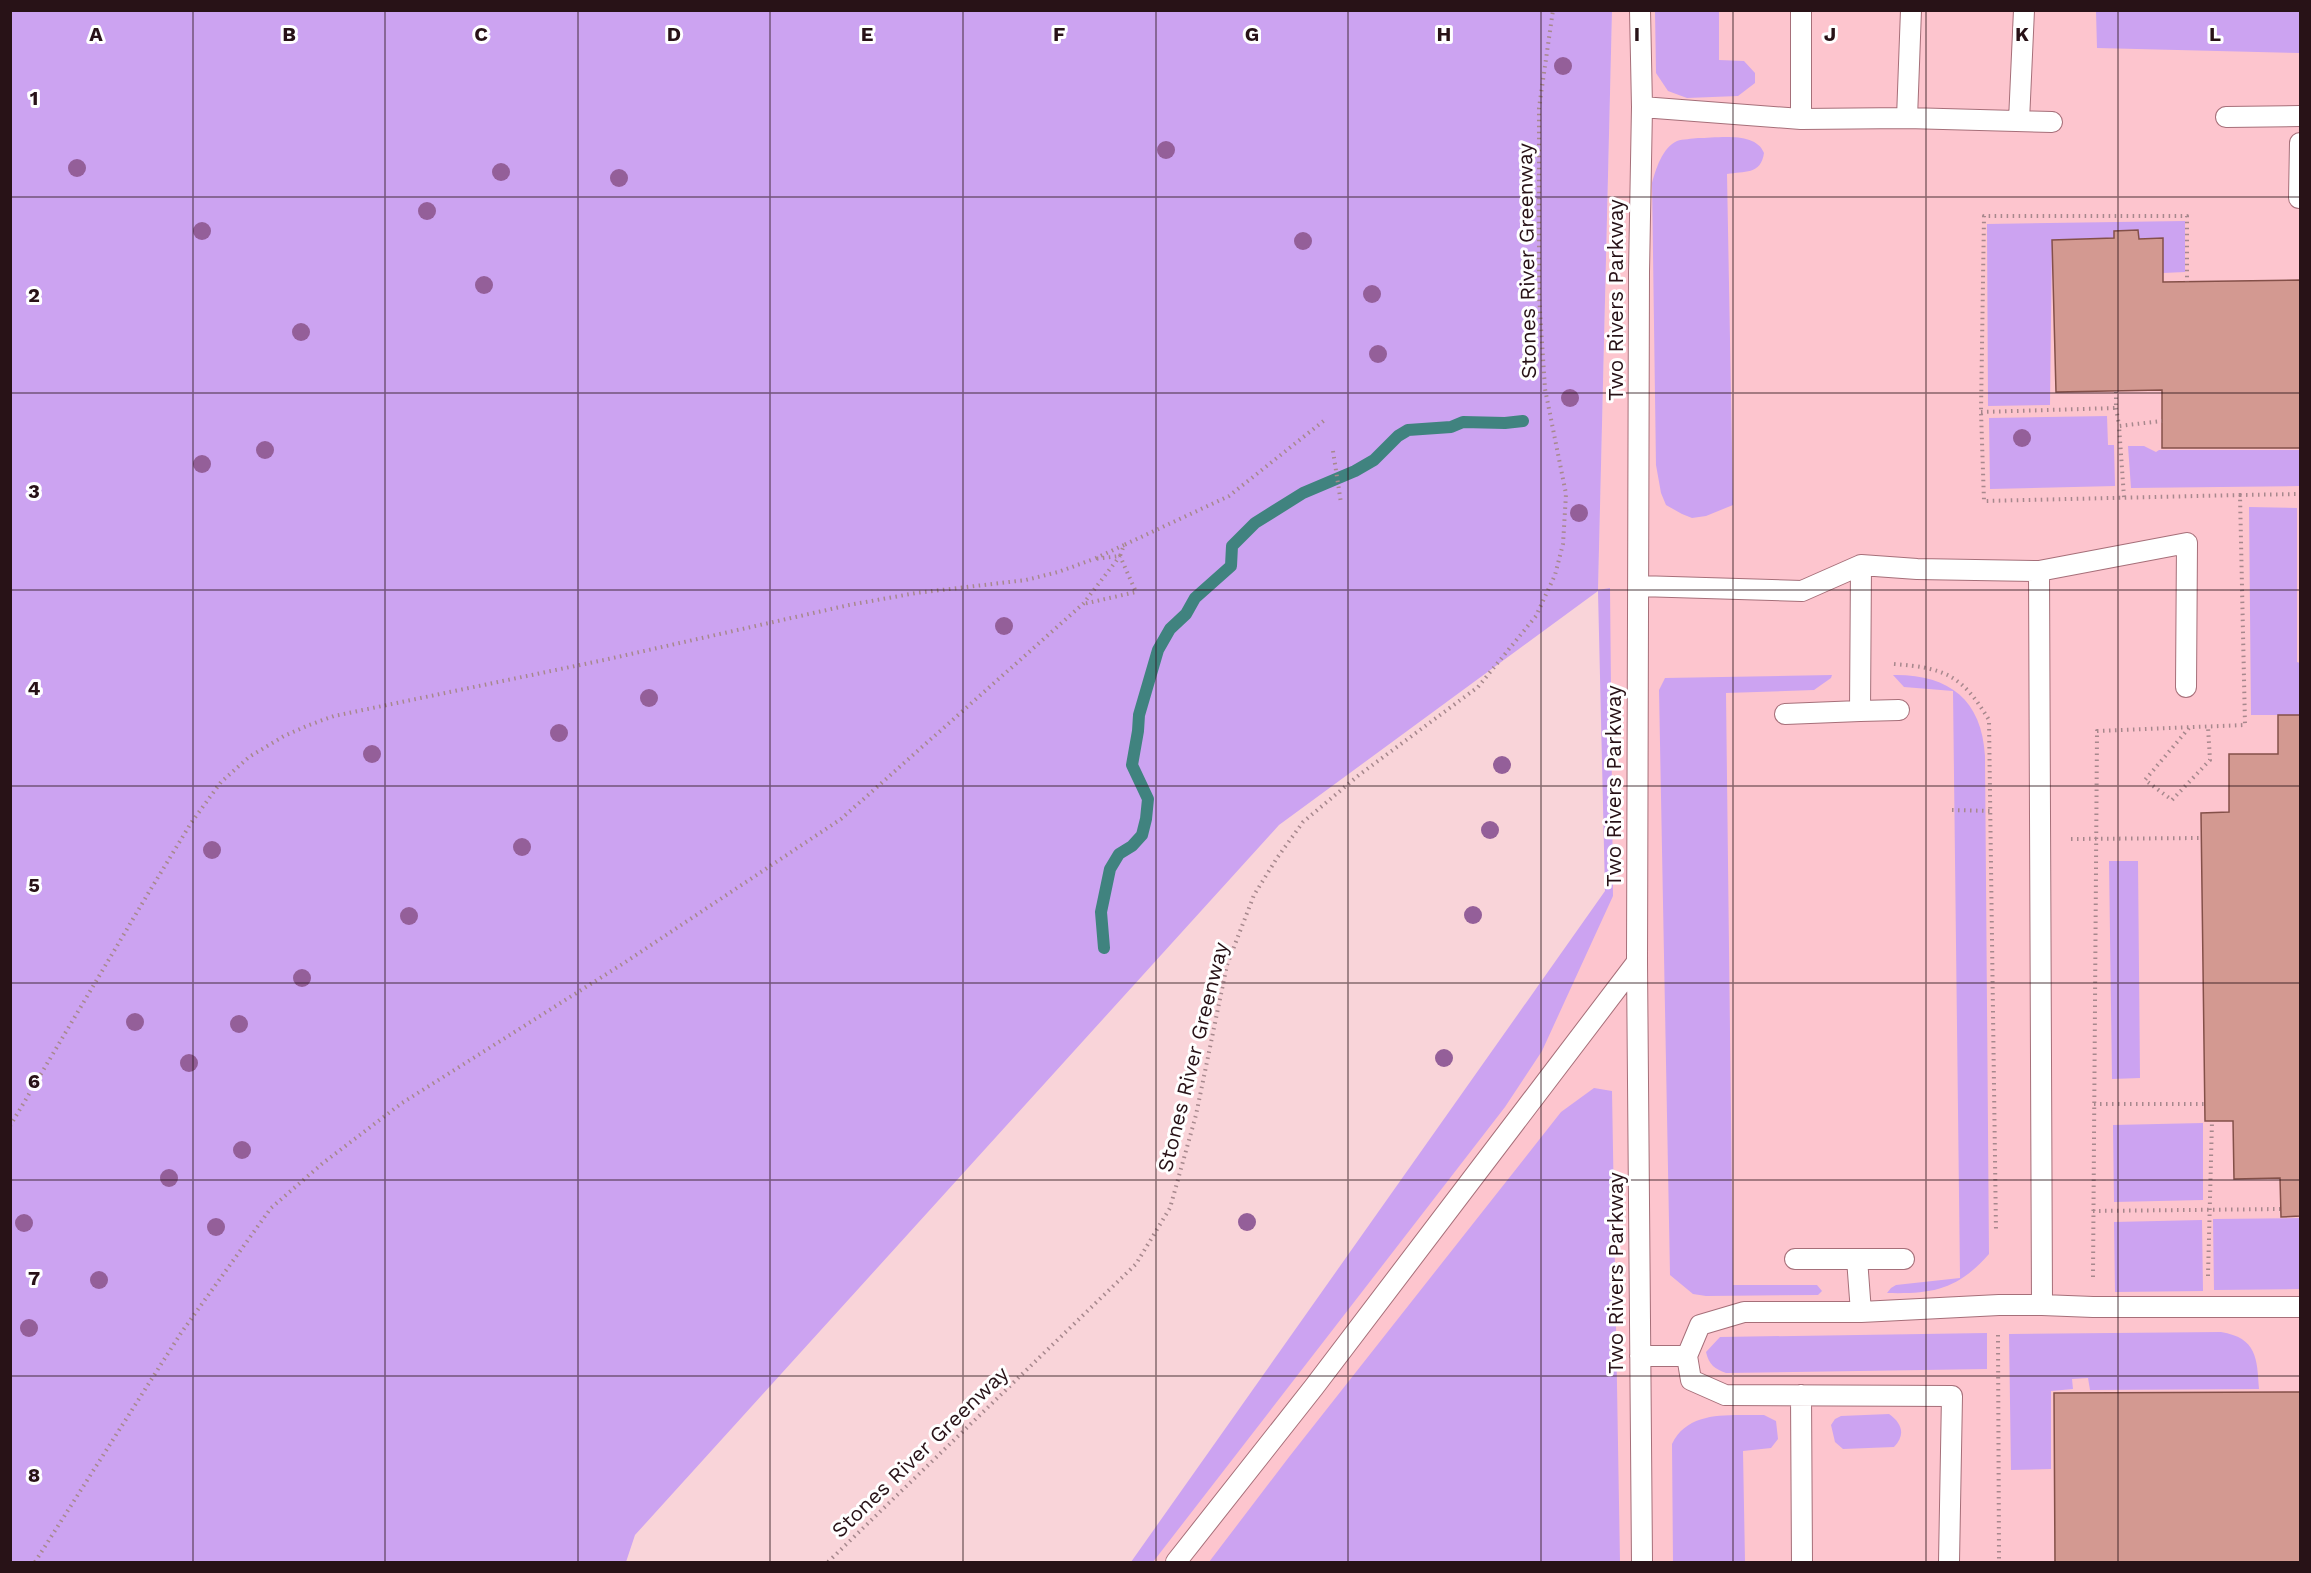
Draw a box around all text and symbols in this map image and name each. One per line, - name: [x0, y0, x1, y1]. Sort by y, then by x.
- text: A: [89, 22, 103, 46]
- text: B: [282, 22, 296, 46]
- text: C: [474, 22, 488, 46]
- text: D: [667, 22, 681, 46]
- text: E: [861, 22, 873, 46]
- text: F: [1053, 22, 1065, 46]
- text: G: [1245, 22, 1259, 46]
- text: H: [1437, 22, 1451, 46]
- text: I: [1634, 22, 1640, 46]
- text: J: [1824, 22, 1836, 46]
- text: K: [2015, 22, 2029, 46]
- text: L: [2209, 22, 2221, 46]
- text: 1: [30, 86, 38, 110]
- street label: Stones River Greenway: [1512, 143, 1541, 379]
- street label: Two Rivers Parkway: [1603, 199, 1628, 401]
- text: 2: [28, 283, 40, 307]
- text: 3: [28, 479, 40, 503]
- text: 4: [28, 676, 41, 700]
- street label: Two Rivers Parkway: [1601, 685, 1626, 887]
- text: 5: [28, 873, 40, 897]
- street label: Stones River Greenway: [1152, 939, 1233, 1174]
- text: 6: [28, 1069, 40, 1093]
- street label: Two Rivers Parkway: [1603, 1172, 1628, 1374]
- text: 7: [28, 1266, 40, 1290]
- street label: Stones River Greenway: [826, 1361, 1013, 1543]
- text: 8: [28, 1463, 40, 1487]

